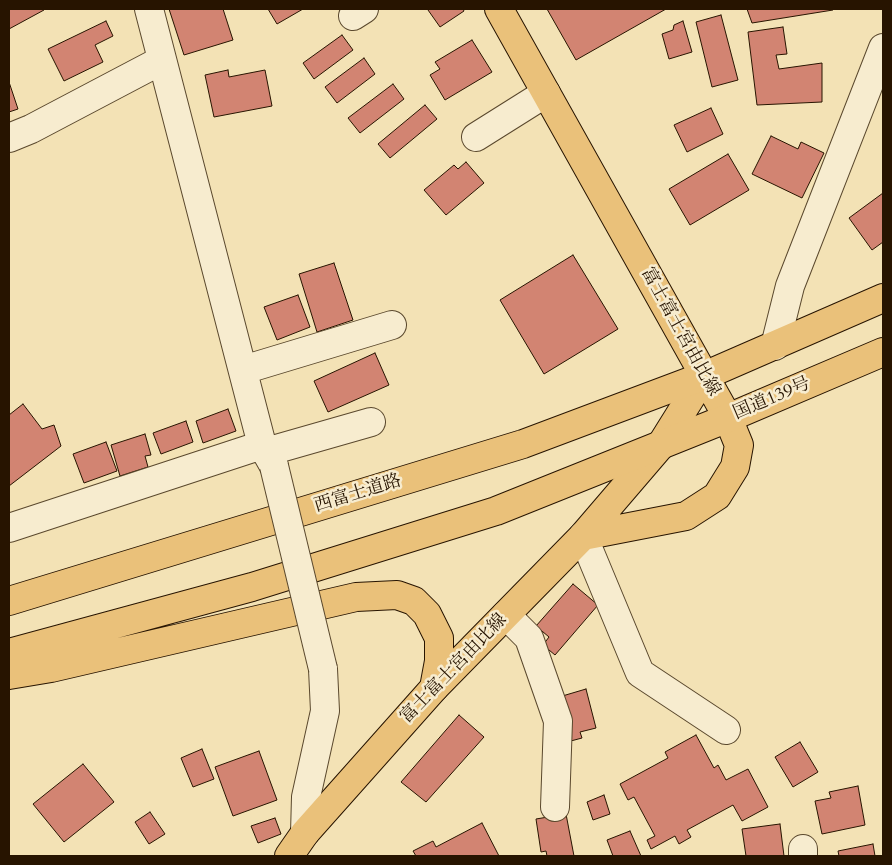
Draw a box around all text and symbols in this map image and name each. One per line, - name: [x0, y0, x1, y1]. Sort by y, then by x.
- street label: 富士富士宮由比線: [636, 264, 724, 400]
- street label: 国道139号: [730, 373, 814, 425]
- street label: 西富士道路: [312, 471, 404, 517]
- street label: 富士富士宮由比線: [396, 610, 512, 728]

